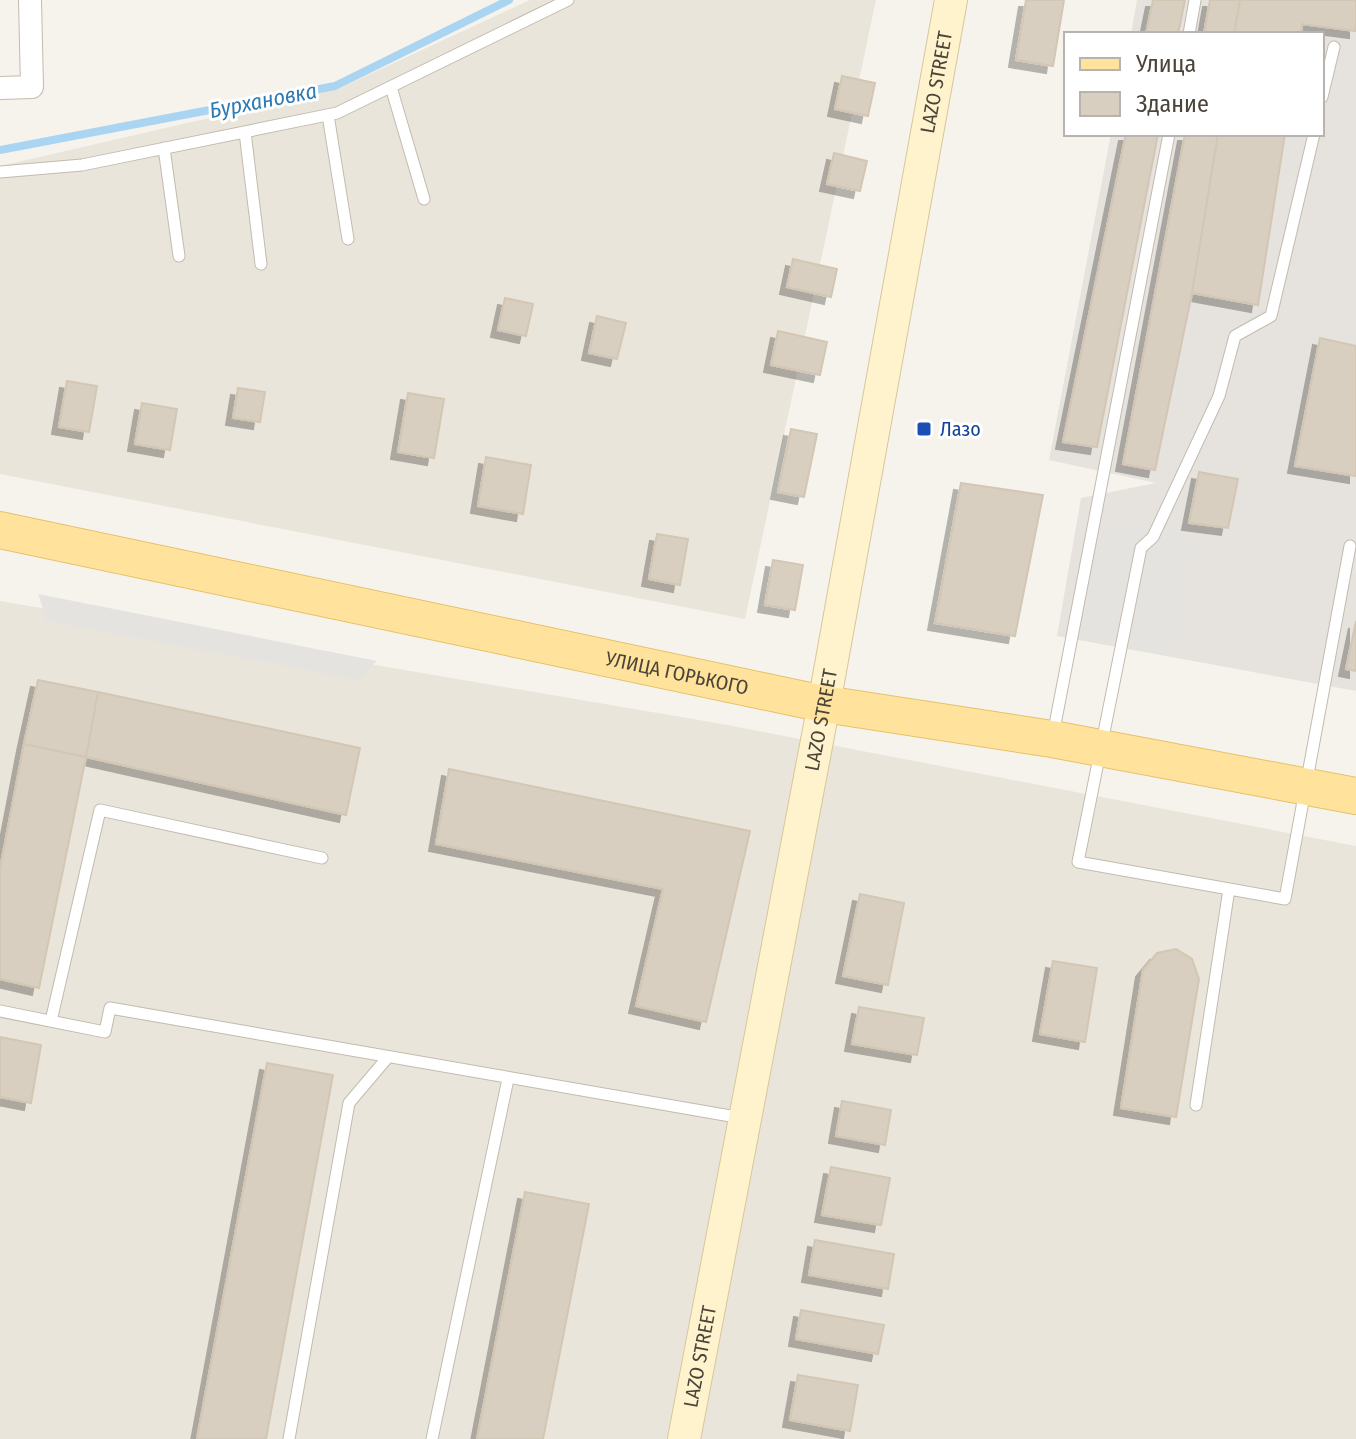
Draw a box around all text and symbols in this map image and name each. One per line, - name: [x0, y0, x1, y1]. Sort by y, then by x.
- street label: LAZO STREET: [915, 29, 957, 135]
- legend: [1064, 32, 1324, 136]
- text: Улица: [1135, 50, 1196, 78]
- water label: Бурхановка: [207, 77, 319, 124]
- text: Здание: [1136, 90, 1209, 118]
- place label: Лазо: [940, 417, 981, 441]
- marker: Лазо: [915, 420, 933, 438]
- street label: УЛИЦА ГОРЬКОГО: [602, 646, 751, 700]
- street label: LAZO STREET: [800, 666, 842, 773]
- street label: LAZO STREET: [678, 1303, 721, 1409]

